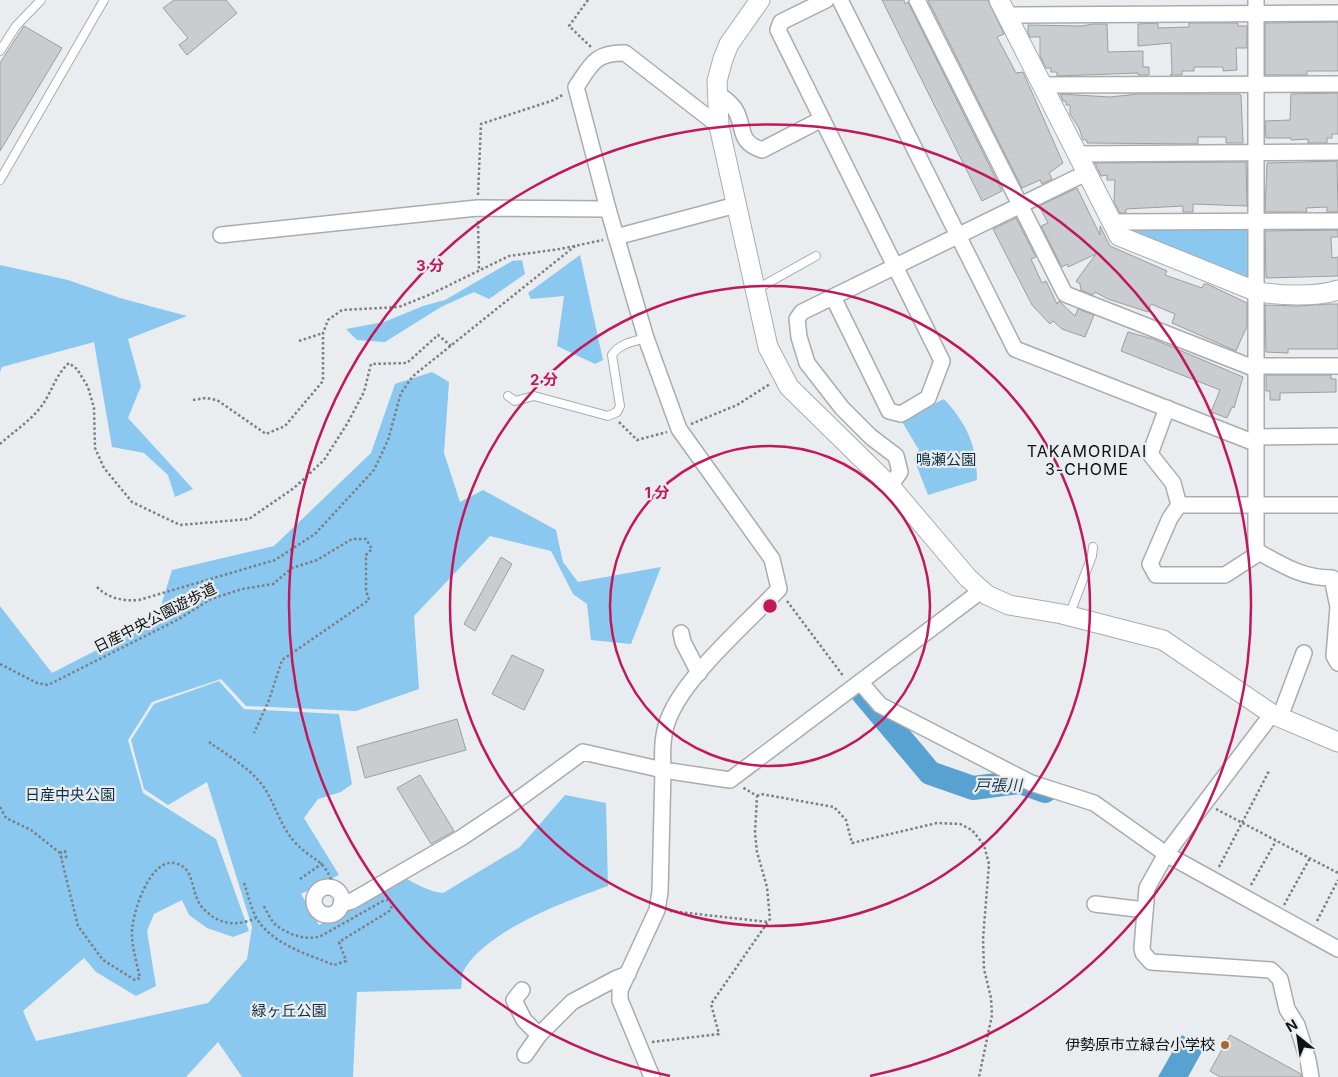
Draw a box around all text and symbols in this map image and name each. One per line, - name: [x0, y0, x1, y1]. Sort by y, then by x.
- text: 3 分: [416, 256, 444, 275]
- text: 2 分: [530, 370, 558, 389]
- district label: TAKAMORIDAI 3-CHOME: [1027, 441, 1147, 479]
- park label: 鳴瀬公園: [916, 450, 976, 469]
- text: 1 分: [644, 483, 670, 502]
- street label: 日産中央公園遊歩道: [90, 578, 219, 657]
- centre of rings: [761, 597, 779, 615]
- water label: 戸張川: [974, 775, 1024, 795]
- park label: 日産中央公園: [25, 785, 115, 804]
- park label: 緑ヶ丘公園: [251, 1001, 327, 1020]
- north arrow: [1273, 1012, 1323, 1062]
- text: N: [1282, 1015, 1300, 1035]
- place label: 伊勢原市立緑台小学校: [1065, 1035, 1215, 1054]
- marker: 伊勢原市立緑台小学校: [1219, 1039, 1231, 1051]

